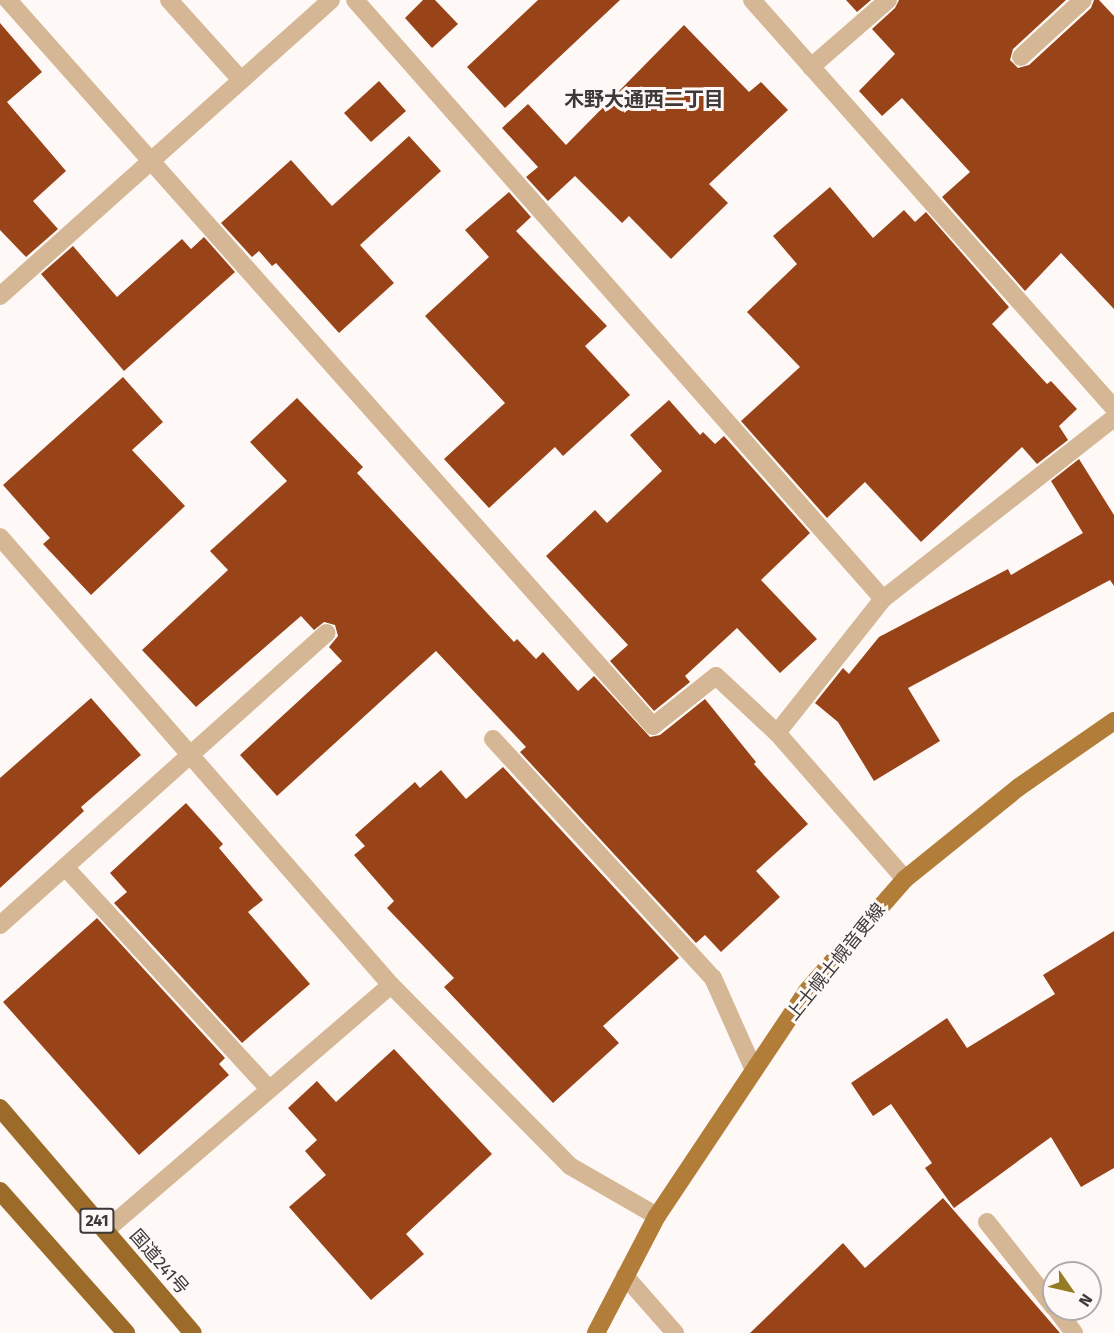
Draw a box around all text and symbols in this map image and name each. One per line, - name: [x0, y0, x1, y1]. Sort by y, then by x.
- district label: 木野大通西二丁目: [564, 87, 724, 111]
- street label: 上士幌士幌音更線: [782, 899, 890, 1025]
- road number: 241: [79, 1208, 115, 1234]
- street label: 国道241号: [125, 1225, 193, 1299]
- north arrow: [1042, 1261, 1102, 1321]
- text: N: [1075, 1291, 1097, 1310]

